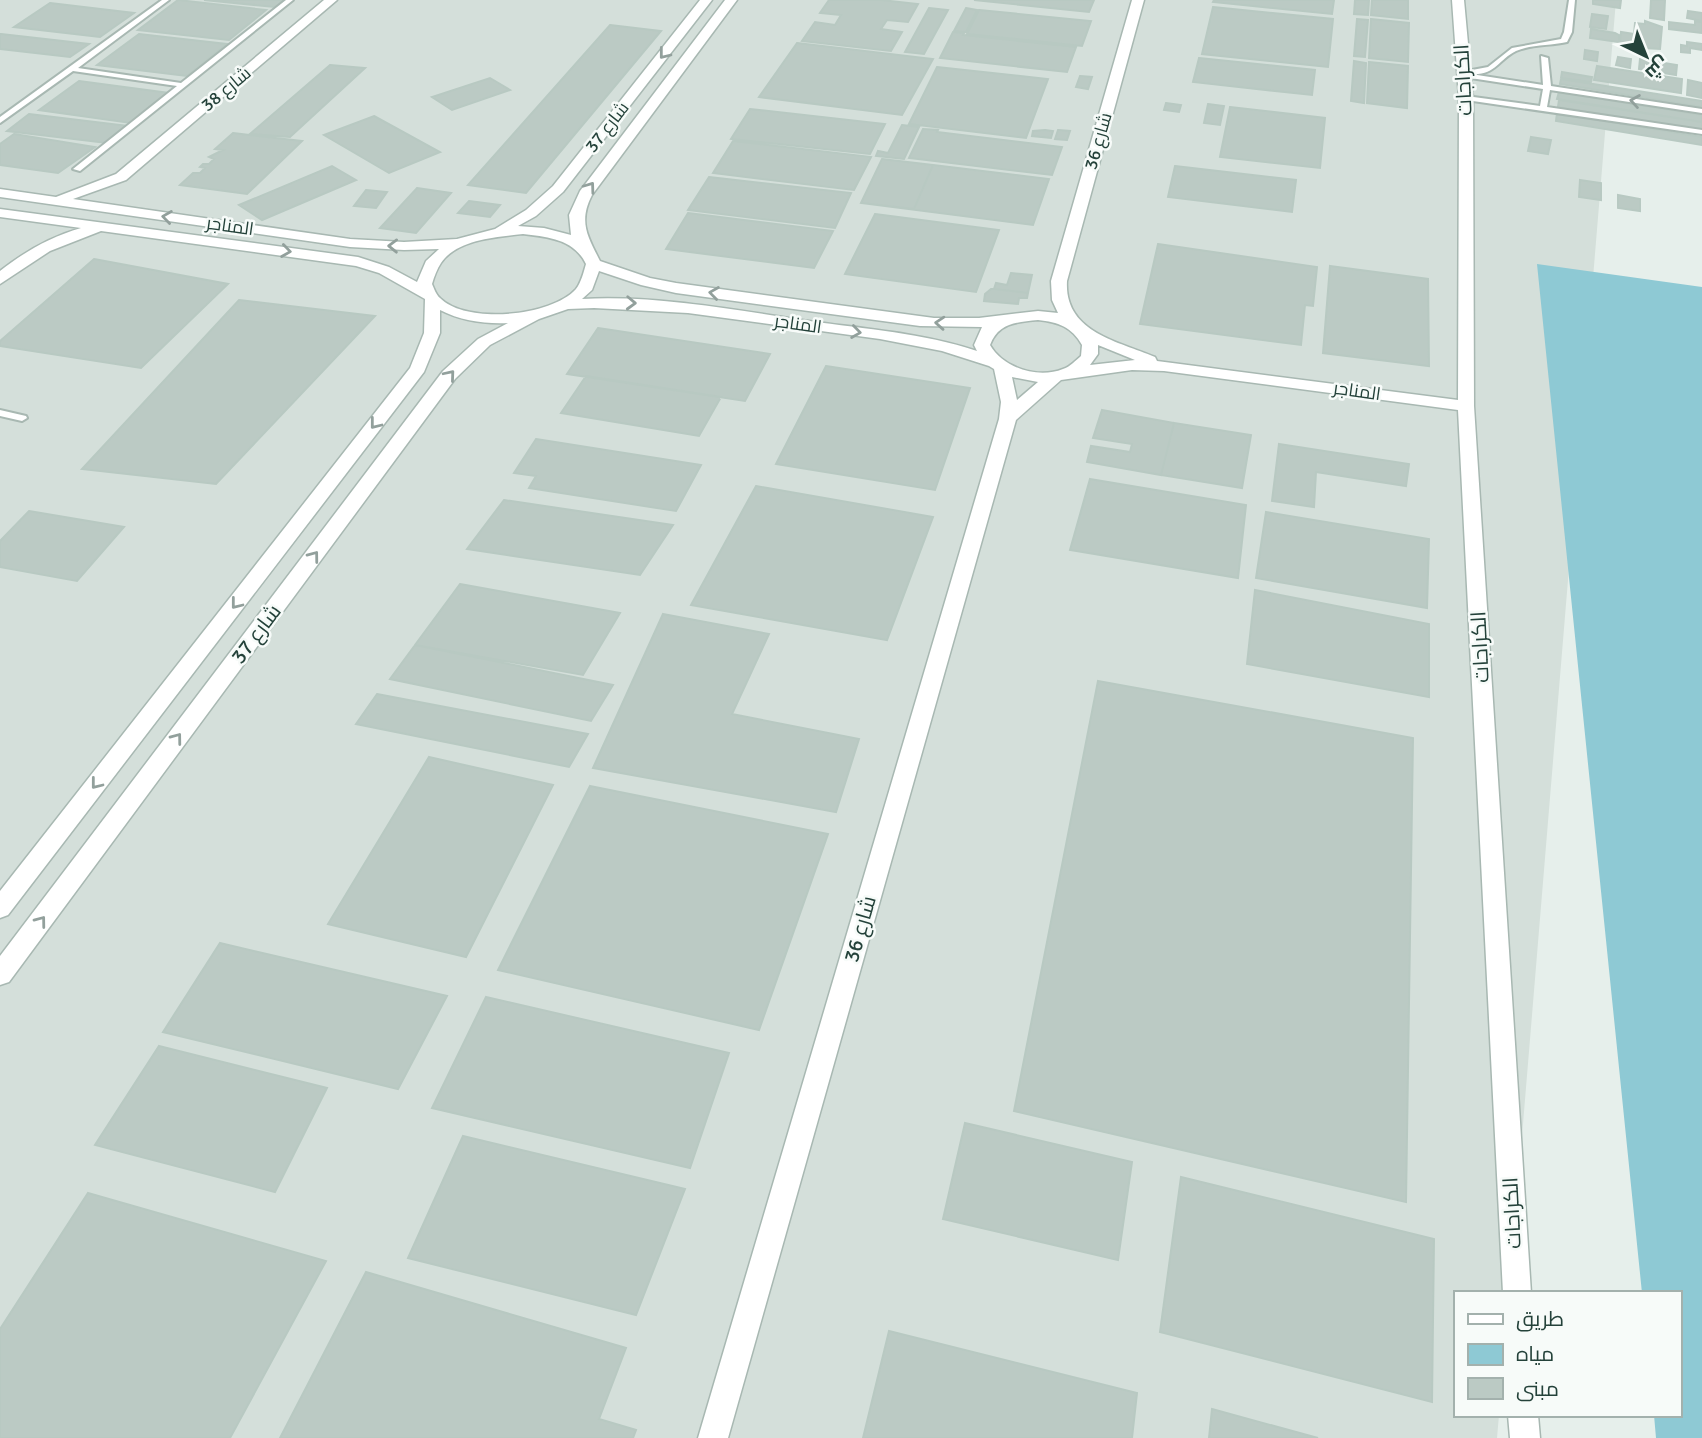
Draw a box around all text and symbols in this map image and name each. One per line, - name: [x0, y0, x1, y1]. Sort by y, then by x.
- north arrow: [1611, 21, 1681, 91]
- street label: الكراجات: [1448, 44, 1478, 116]
- one-way arrow: [659, 46, 672, 58]
- text: ش: [1640, 51, 1674, 85]
- street label: شارع 38: [197, 62, 256, 117]
- one-way arrow: [1629, 94, 1640, 109]
- street label: شارع 37: [580, 97, 634, 157]
- street label: شارع 36: [1079, 110, 1118, 172]
- one-way arrow: [582, 183, 594, 195]
- one-way arrow: [161, 210, 173, 225]
- street label: المناجر: [204, 212, 255, 240]
- one-way arrow: [387, 238, 397, 254]
- one-way arrow: [280, 244, 292, 259]
- one-way arrow: [709, 286, 720, 301]
- one-way arrow: [625, 295, 636, 310]
- street label: المناجر: [772, 310, 823, 338]
- one-way arrow: [934, 316, 945, 331]
- one-way arrow: [850, 324, 862, 339]
- one-way arrow: [442, 370, 454, 383]
- street label: المناجر: [1331, 377, 1382, 405]
- one-way arrow: [371, 417, 384, 429]
- one-way arrow: [305, 551, 318, 564]
- one-way arrow: [231, 597, 244, 609]
- street label: شارع 37: [225, 599, 288, 670]
- street label: الكراجات: [1465, 611, 1495, 683]
- one-way arrow: [169, 734, 182, 746]
- one-way arrow: [92, 776, 105, 789]
- street label: شارع 36: [838, 893, 883, 966]
- one-way arrow: [33, 916, 45, 928]
- street label: الكراجات: [1497, 1177, 1527, 1249]
- legend: [1454, 1291, 1681, 1417]
- text: طريق: [1516, 1306, 1564, 1332]
- text: مياه: [1516, 1341, 1554, 1367]
- text: مبنى: [1516, 1376, 1559, 1402]

